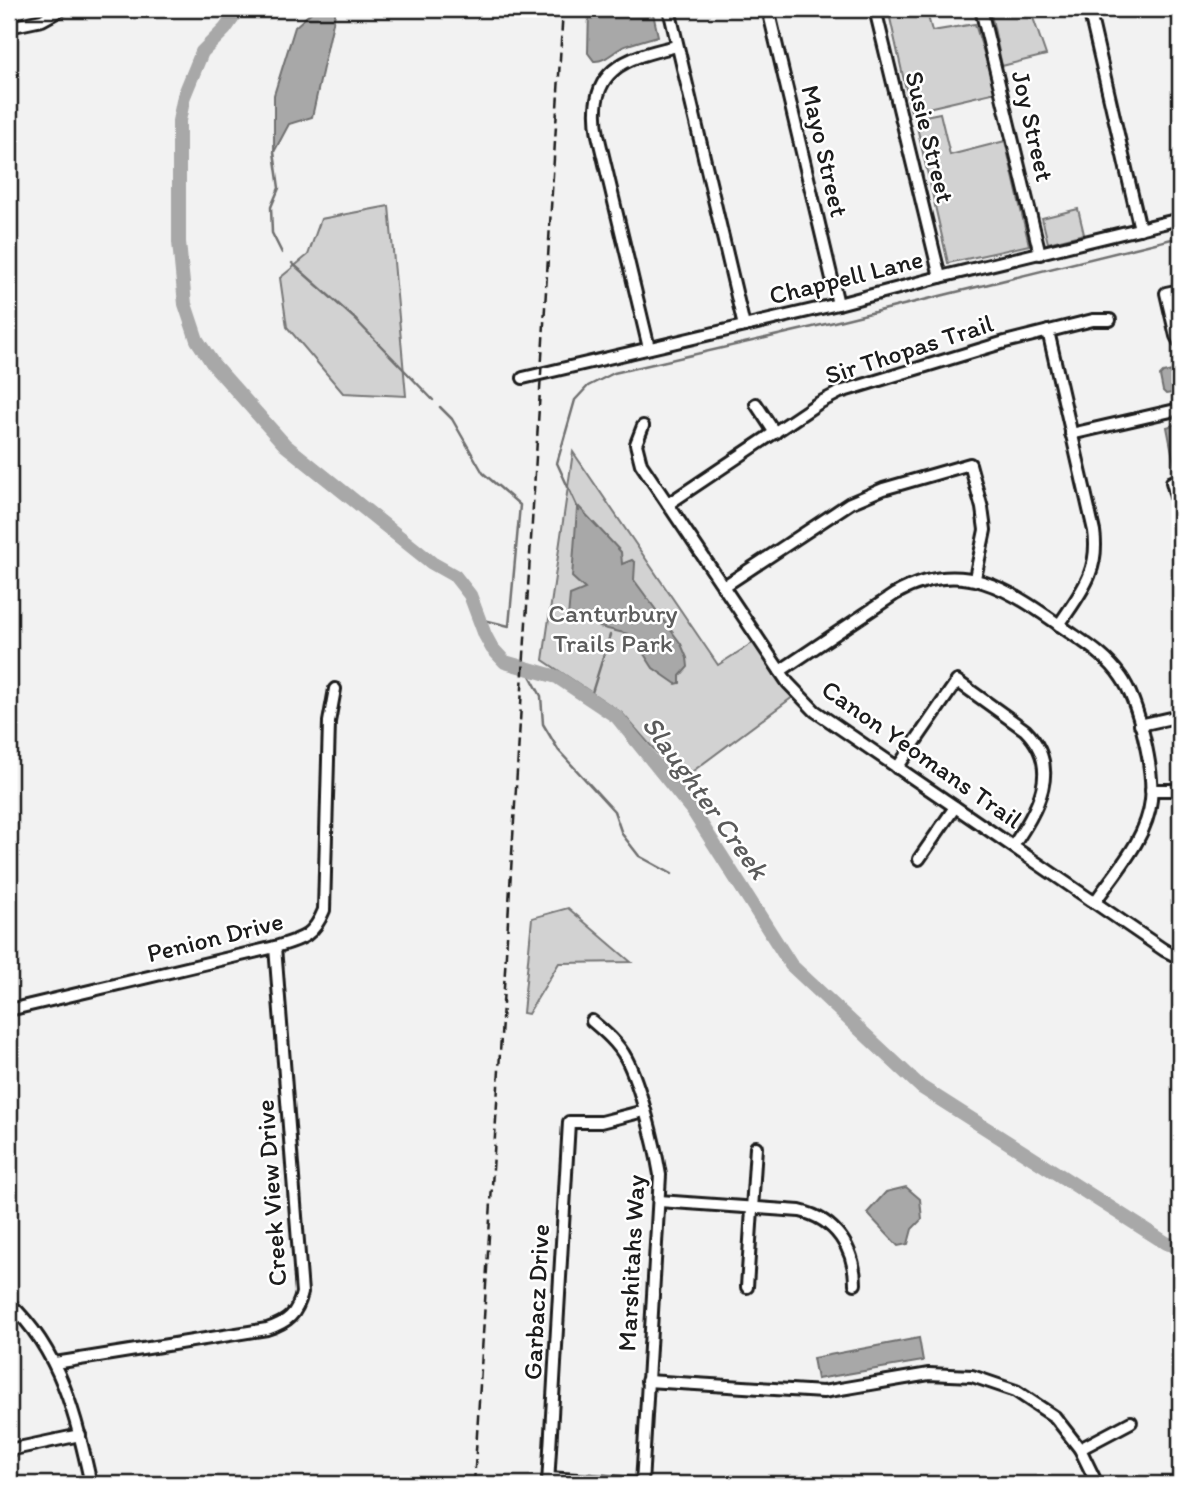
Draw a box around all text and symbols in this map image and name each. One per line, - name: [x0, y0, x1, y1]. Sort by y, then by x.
- street label: Joy Street: [1005, 67, 1061, 185]
- street label: Susie Street: [898, 68, 962, 206]
- street label: Mayo Street: [794, 82, 856, 220]
- street label: Chappell Lane: [766, 242, 926, 312]
- street label: Sir Thopas Trail: [821, 307, 997, 391]
- park label: Canturbury Trails Park: [548, 597, 678, 659]
- street label: Canon Yeomans Trail: [815, 673, 1029, 835]
- water label: Slaughter Creek: [635, 709, 778, 887]
- street label: Penion Drive: [144, 905, 286, 969]
- street label: Creek View Drive: [249, 1098, 293, 1288]
- street label: Marshitahs Way: [610, 1174, 652, 1352]
- street label: Garbacz Drive: [516, 1223, 556, 1381]

